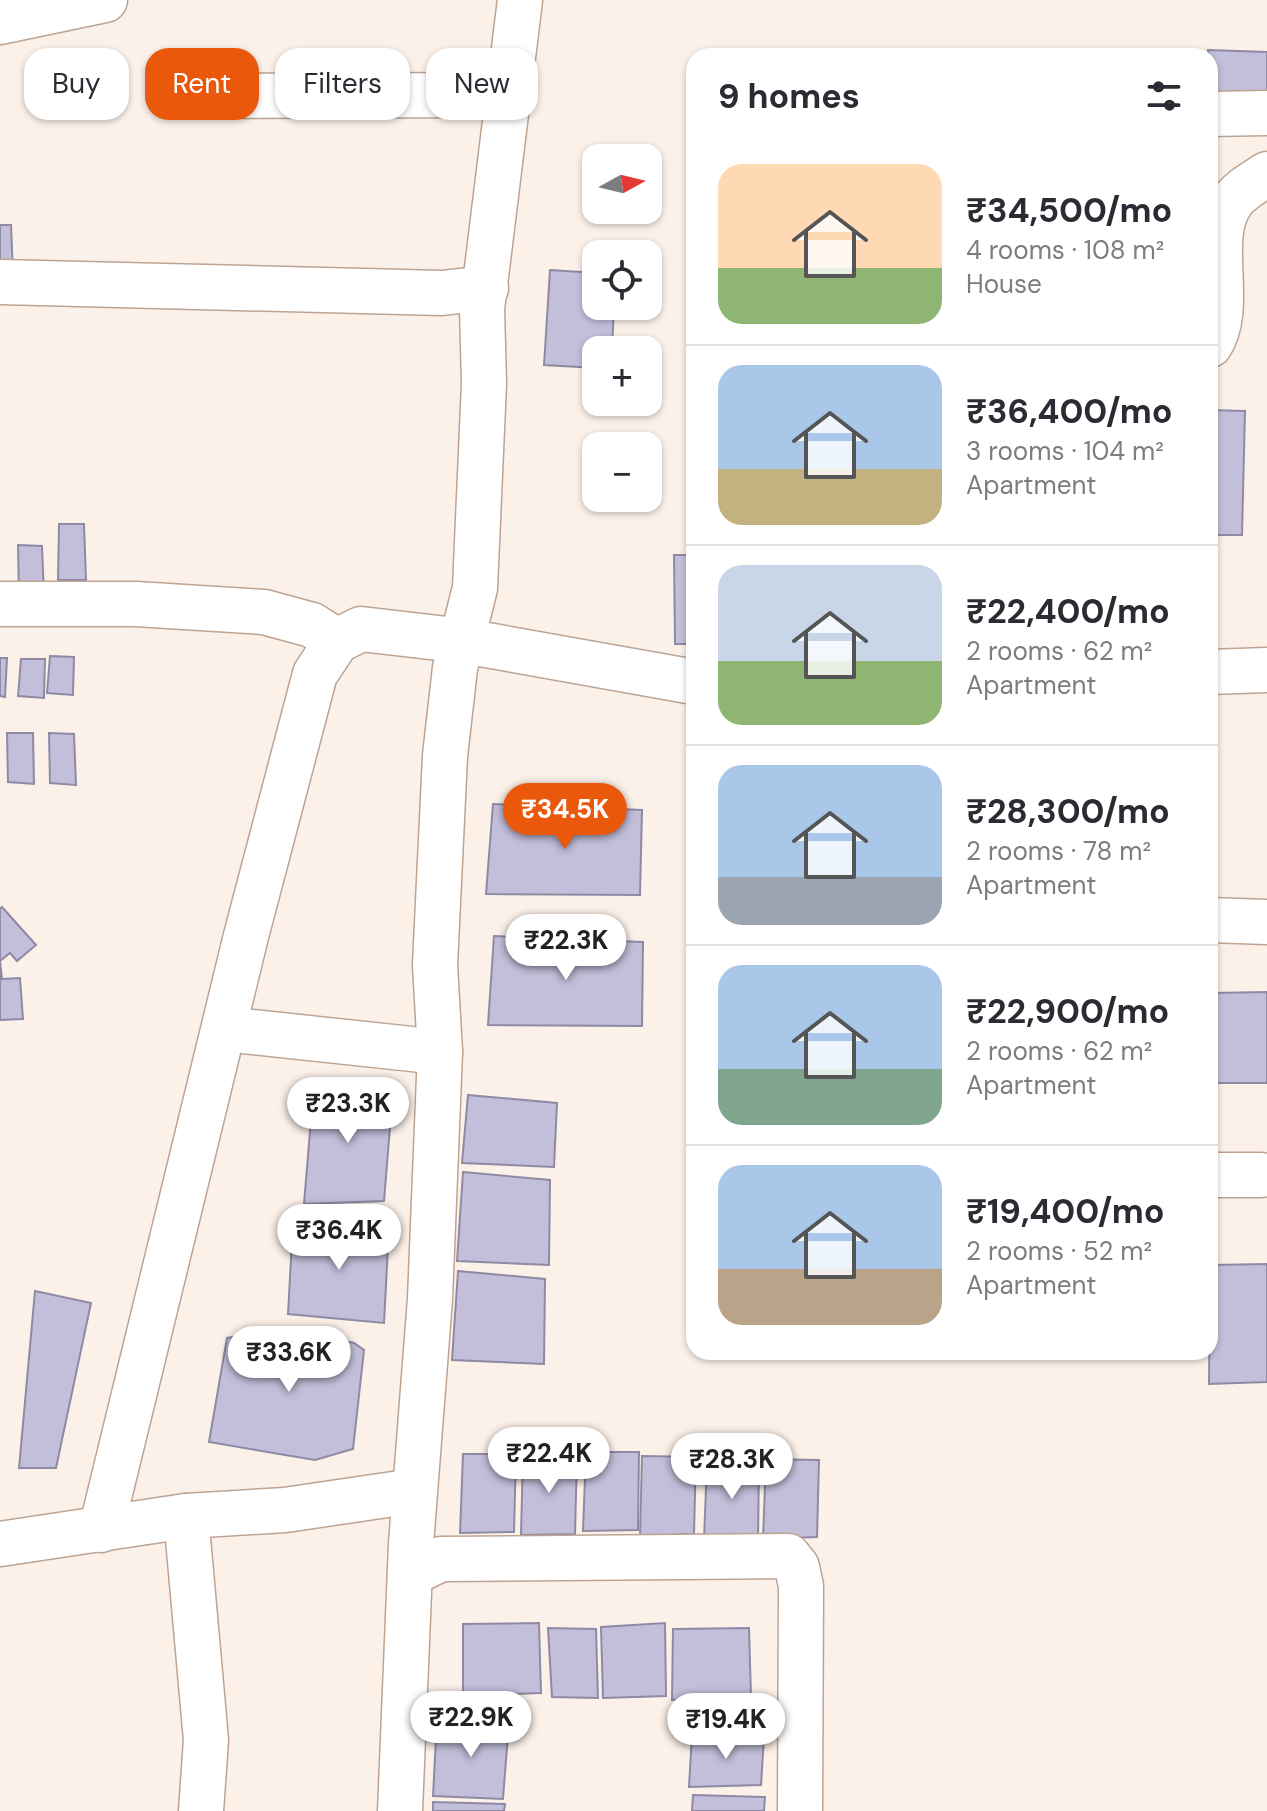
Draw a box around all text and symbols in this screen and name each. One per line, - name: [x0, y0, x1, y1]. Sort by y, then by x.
- chip: Buy: [24, 48, 129, 120]
- chip: Rent: [145, 48, 259, 120]
- chip: Filters: [275, 48, 410, 120]
- chip: New: [426, 48, 538, 120]
- text: 9 homes: [718, 74, 860, 119]
- icon: filters: [1142, 74, 1186, 118]
- north arrow: [582, 144, 662, 224]
- map controls: [582, 144, 662, 512]
- text: ₹34,500/mo: [966, 188, 1172, 233]
- icon: home: [782, 196, 878, 292]
- text: 4 rooms · 108 m²: [966, 233, 1164, 267]
- button: locate: [582, 240, 662, 320]
- text: House: [966, 267, 1042, 301]
- button: +: [582, 336, 662, 416]
- text: ₹36,400/mo: [966, 389, 1173, 434]
- icon: home: [782, 397, 878, 493]
- button: −: [582, 432, 662, 512]
- text: 3 rooms · 104 m²: [966, 434, 1164, 468]
- text: Apartment: [966, 468, 1097, 502]
- text: ₹22,400/mo: [966, 589, 1170, 634]
- icon: home: [782, 597, 878, 693]
- text: 2 rooms · 62 m²: [966, 634, 1152, 668]
- text: Apartment: [966, 668, 1097, 702]
- pin: ₹34.5K: [500, 783, 630, 851]
- text: ₹28,300/mo: [966, 789, 1170, 834]
- text: ₹34.5K: [521, 792, 609, 826]
- icon: home: [782, 797, 878, 893]
- text: 2 rooms · 78 m²: [966, 834, 1151, 868]
- text: Apartment: [966, 868, 1097, 902]
- pin: ₹22.3K: [501, 914, 631, 982]
- text: ₹22.3K: [523, 923, 609, 957]
- text: ₹22,900/mo: [966, 989, 1169, 1034]
- icon: home: [782, 997, 878, 1093]
- text: 2 rooms · 62 m²: [966, 1034, 1152, 1068]
- text: Apartment: [966, 1068, 1097, 1102]
- pin: ₹23.3K: [283, 1077, 413, 1145]
- text: ₹23.3K: [305, 1086, 391, 1120]
- text: ₹19,400/mo: [966, 1189, 1164, 1234]
- icon: home: [782, 1197, 878, 1293]
- pin: ₹36.4K: [274, 1204, 404, 1272]
- text: ₹36.4K: [295, 1213, 383, 1247]
- text: 2 rooms · 52 m²: [966, 1234, 1152, 1268]
- text: Apartment: [966, 1268, 1097, 1302]
- pin: ₹33.6K: [224, 1326, 354, 1394]
- text: ₹33.6K: [246, 1335, 332, 1369]
- pin: ₹22.4K: [484, 1427, 614, 1495]
- pin: ₹28.3K: [667, 1433, 797, 1501]
- text: ₹22.4K: [506, 1436, 592, 1470]
- text: ₹28.3K: [689, 1442, 775, 1476]
- pin: ₹22.9K: [406, 1691, 536, 1759]
- pin: ₹19.4K: [661, 1693, 791, 1761]
- text: ₹22.9K: [428, 1700, 514, 1734]
- text: ₹19.4K: [685, 1702, 767, 1736]

